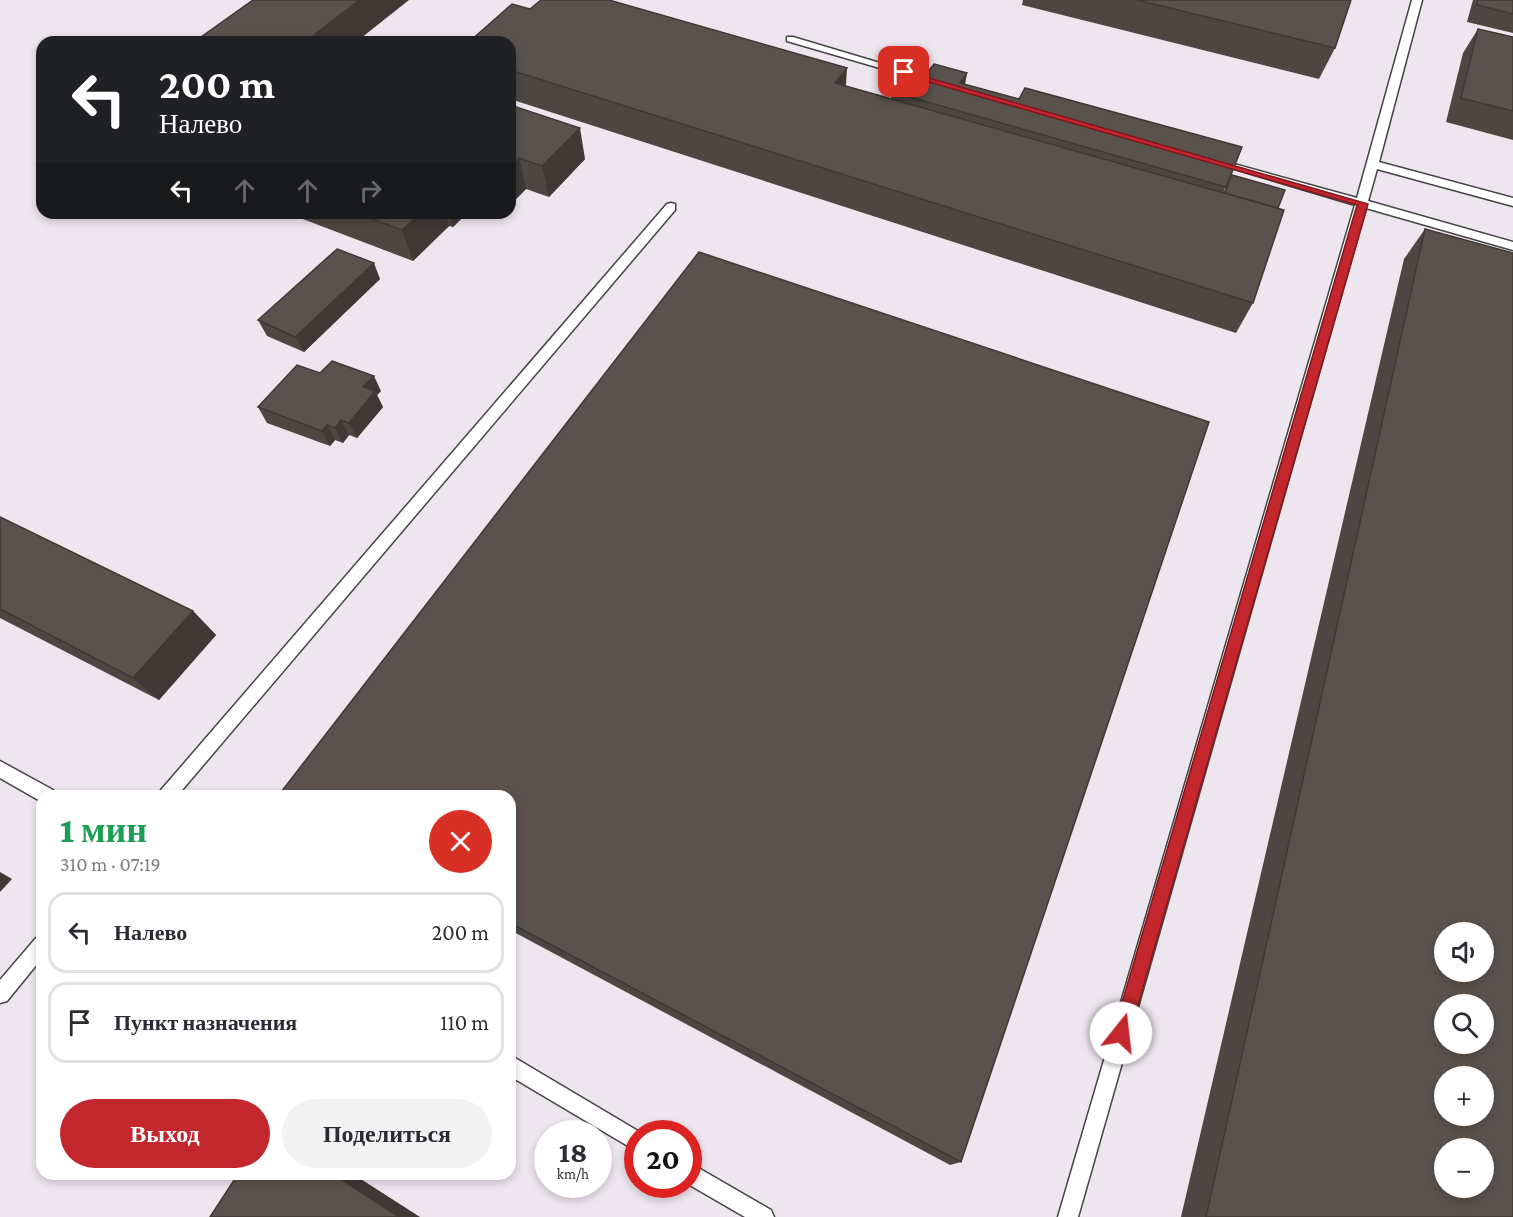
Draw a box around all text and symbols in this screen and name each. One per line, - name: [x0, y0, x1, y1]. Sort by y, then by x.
- pin: [878, 46, 929, 97]
- icon: arrive: [887, 55, 920, 88]
- icon: left: [60, 60, 138, 138]
- text: 200 m: [159, 60, 275, 107]
- text: Налево: [159, 109, 242, 139]
- icon: left: [165, 174, 198, 207]
- icon: ahead: [228, 174, 261, 207]
- icon: ahead: [291, 174, 324, 207]
- icon: right: [354, 174, 387, 207]
- text: 1 мин: [60, 810, 147, 850]
- button: close: [429, 810, 492, 873]
- text: 310 m · 07:19: [60, 853, 161, 875]
- icon: left: [63, 916, 96, 949]
- text: Налево: [114, 920, 187, 945]
- text: 200 m: [432, 920, 489, 945]
- map controls: [1434, 922, 1494, 1198]
- button: sound: [1434, 922, 1494, 982]
- button: search: [1434, 994, 1494, 1054]
- position arrow: [1089, 1001, 1153, 1065]
- icon: arrive: [63, 1006, 96, 1039]
- text: Пункт назначения: [114, 1010, 297, 1035]
- text: 110 m: [440, 1010, 489, 1035]
- button: +: [1434, 1066, 1494, 1126]
- button: Выход: [60, 1099, 270, 1168]
- button: Поделиться: [282, 1099, 492, 1168]
- speed limit sign: 20: [624, 1120, 702, 1198]
- text: 18: [559, 1135, 587, 1168]
- button: −: [1434, 1138, 1494, 1198]
- text: km/h: [557, 1166, 589, 1182]

